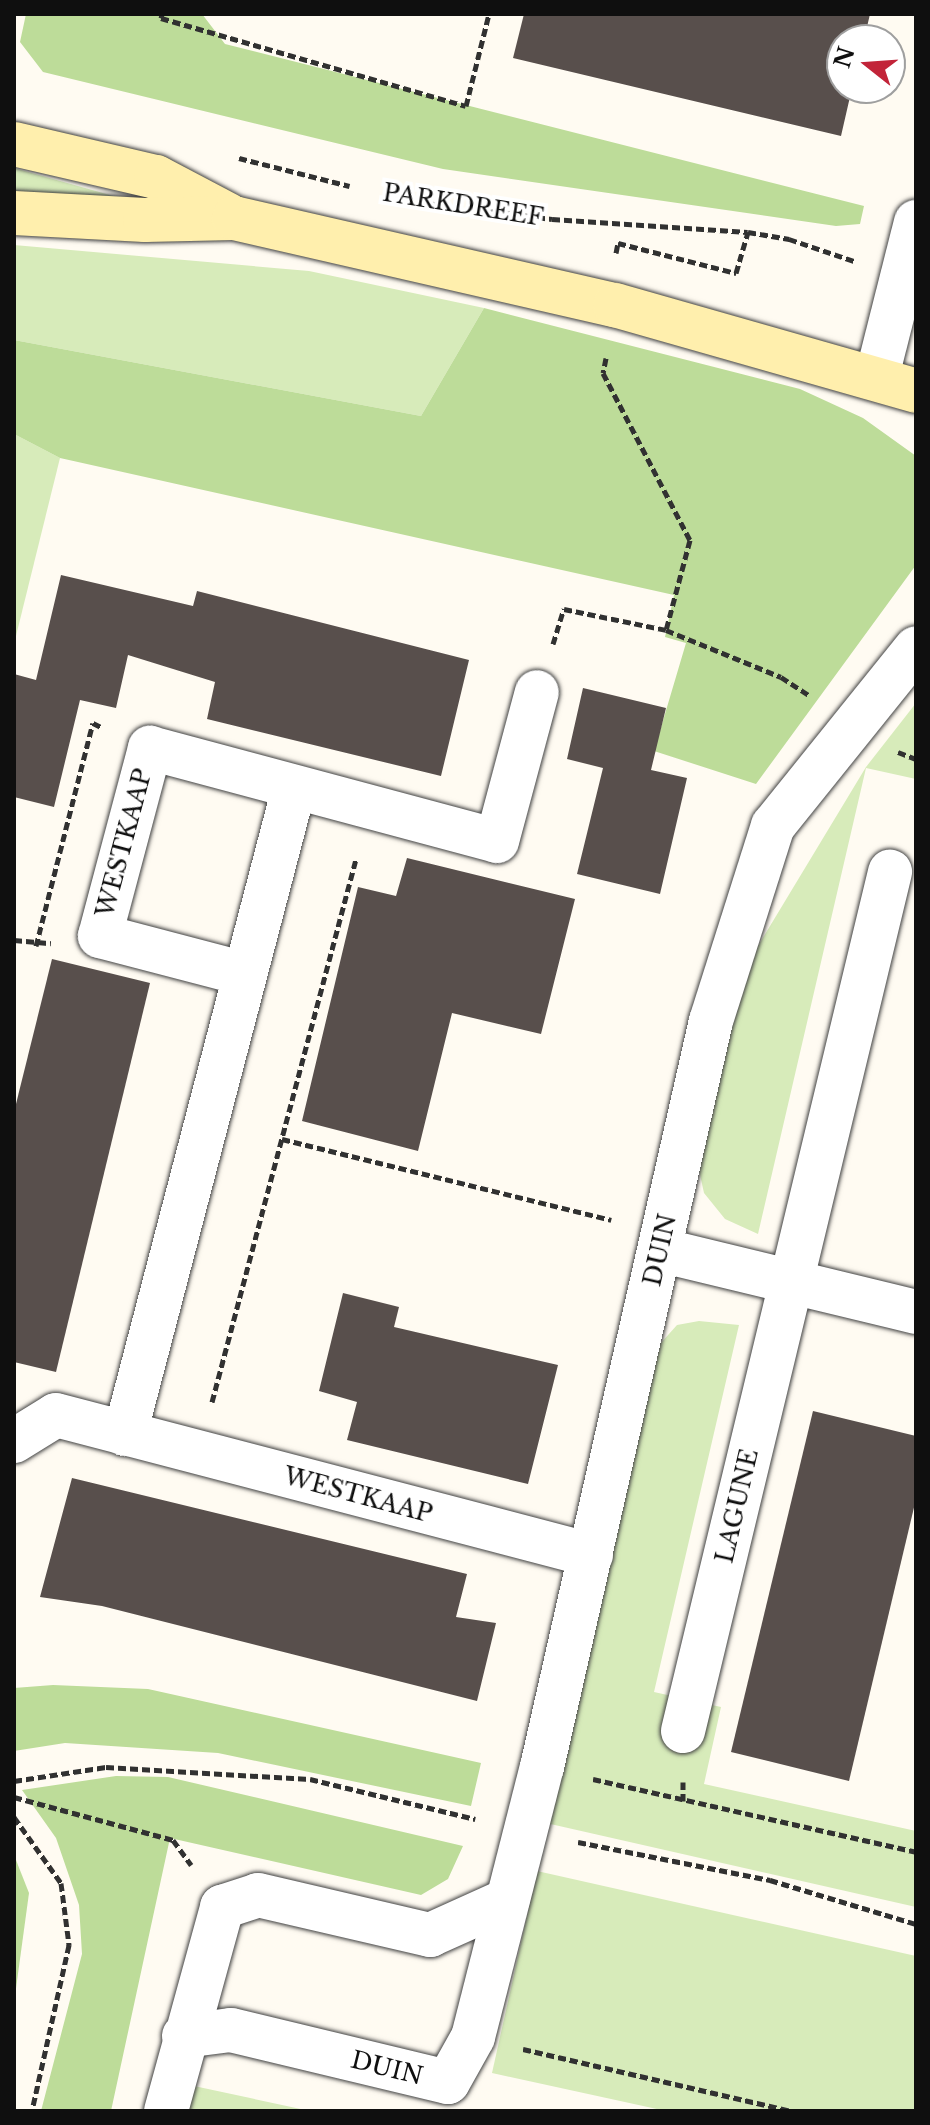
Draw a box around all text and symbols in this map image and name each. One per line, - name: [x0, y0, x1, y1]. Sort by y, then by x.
- north arrow: [826, 24, 906, 104]
- text: N: [829, 44, 860, 71]
- street label: PARKDREEF: [381, 178, 545, 232]
- street label: WESTKAAP: [90, 766, 158, 920]
- street label: DUIN: [638, 1211, 682, 1289]
- street label: LAGUNE: [710, 1446, 764, 1566]
- street label: WESTKAAP: [281, 1461, 435, 1529]
- street label: DUIN: [348, 2045, 426, 2091]

